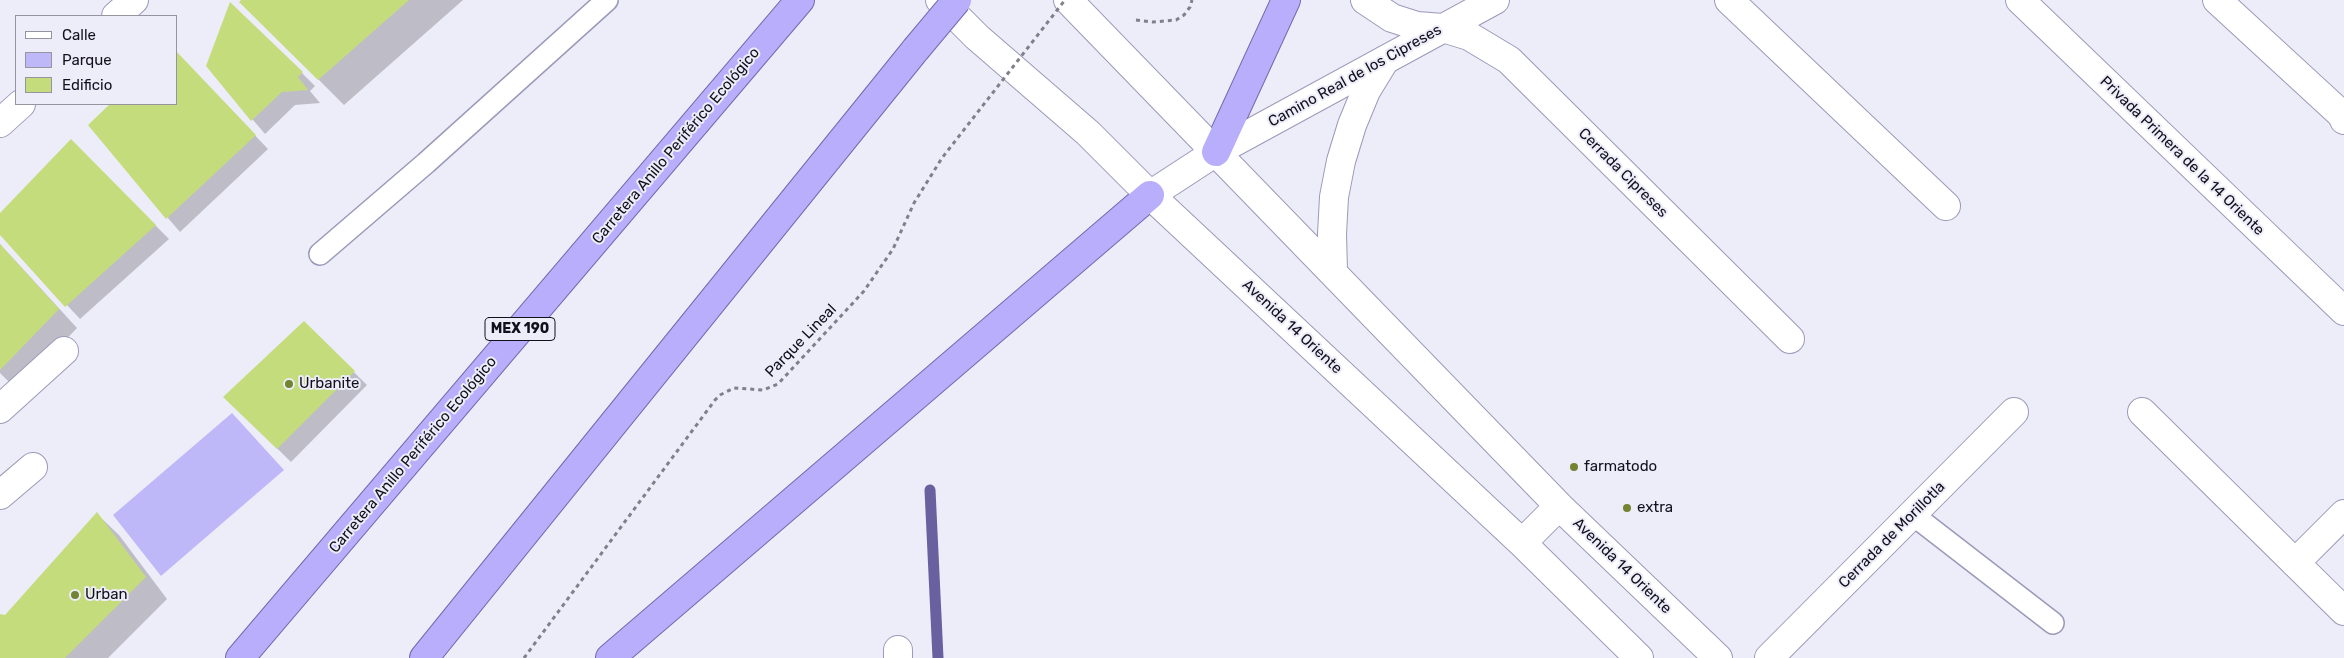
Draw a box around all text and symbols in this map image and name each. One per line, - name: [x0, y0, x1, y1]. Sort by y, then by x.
- legend: [15, 15, 178, 105]
- street label: Camino Real de los Cipreses: [1265, 21, 1445, 131]
- text: Calle: [62, 26, 96, 44]
- street label: Carretera Anillo Periférico Ecológico: [588, 44, 764, 248]
- text: Parque: [62, 51, 112, 69]
- street label: Privada Primera de la 14 Oriente: [2096, 73, 2268, 239]
- text: Edificio: [62, 76, 112, 94]
- street label: Cerrada Cipreses: [1575, 125, 1671, 221]
- street label: Avenida 14 Oriente: [1238, 276, 1346, 378]
- street label: Parque Lineal: [762, 301, 840, 381]
- road number: MEX 190: [485, 318, 555, 340]
- street label: Carretera Anillo Periférico Ecológico: [325, 353, 501, 557]
- place label: Urbanite: [299, 375, 359, 393]
- marker: Urbanite: [283, 378, 295, 390]
- place label: farmatodo: [1584, 458, 1657, 476]
- marker: farmatodo: [1568, 461, 1580, 473]
- street label: Cerrada de Morillotla: [1835, 478, 1949, 592]
- place label: extra: [1637, 499, 1673, 517]
- marker: extra: [1621, 502, 1633, 514]
- street label: Avenida 14 Oriente: [1569, 514, 1675, 618]
- place label: Urban: [85, 586, 128, 604]
- marker: Urban: [69, 589, 81, 601]

